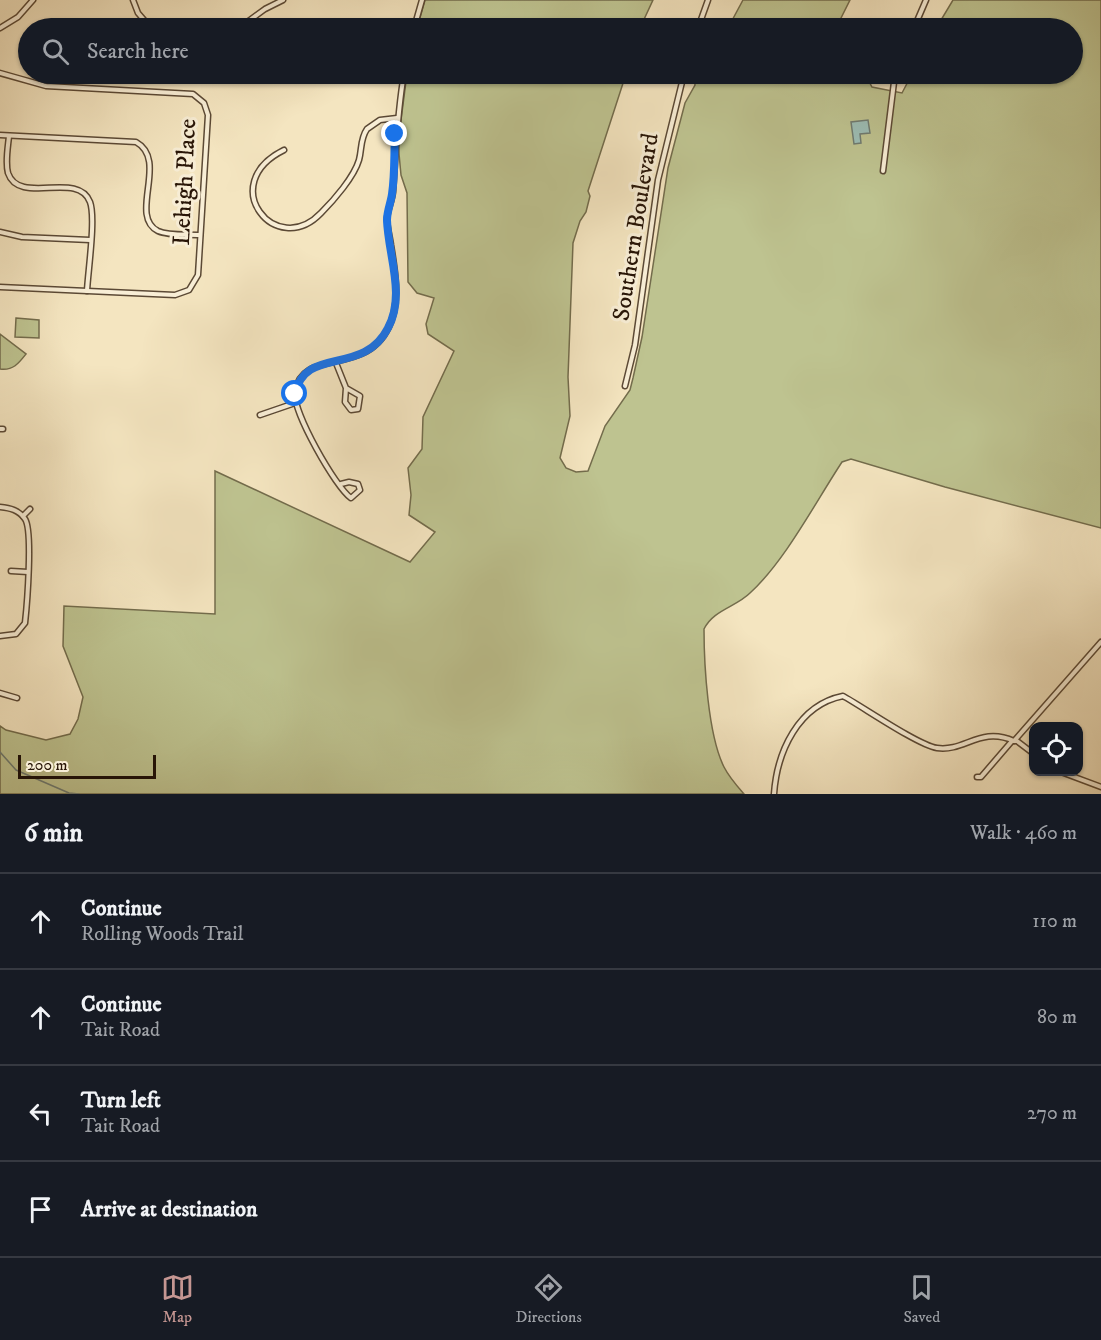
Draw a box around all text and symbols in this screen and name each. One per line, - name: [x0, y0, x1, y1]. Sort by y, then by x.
- search box: [18, 18, 1083, 84]
- icon: search: [39, 35, 72, 68]
- text: Search here: [87, 38, 189, 65]
- street label: Lehigh Place: [167, 118, 203, 246]
- route end: [381, 120, 407, 146]
- street label: Southern Boulevard: [606, 131, 666, 323]
- route start: [281, 380, 307, 406]
- map controls: [1029, 722, 1083, 776]
- button: locate: [1029, 722, 1083, 776]
- scale bar: [18, 752, 156, 780]
- text: 200 m: [27, 755, 68, 775]
- text: 6 min: [24, 817, 83, 850]
- text: Walk · 460 m: [970, 821, 1077, 846]
- text: Continue: [81, 895, 162, 922]
- icon: ahead: [24, 905, 57, 938]
- text: 110 m: [1032, 909, 1077, 934]
- text: Rolling Woods Trail: [81, 922, 243, 947]
- text: Continue: [81, 991, 162, 1018]
- icon: ahead: [24, 1001, 57, 1034]
- text: 80 m: [1037, 1005, 1077, 1030]
- text: Tait Road: [81, 1018, 160, 1043]
- text: Turn left: [81, 1087, 161, 1114]
- icon: left: [24, 1097, 57, 1130]
- text: 270 m: [1027, 1101, 1077, 1126]
- text: Tait Road: [81, 1114, 160, 1139]
- icon: arrive: [24, 1193, 57, 1226]
- text: Arrive at destination: [81, 1196, 258, 1223]
- tab: Map: [161, 1271, 194, 1327]
- tab: Directions: [515, 1271, 582, 1327]
- tab: Saved: [903, 1271, 940, 1327]

